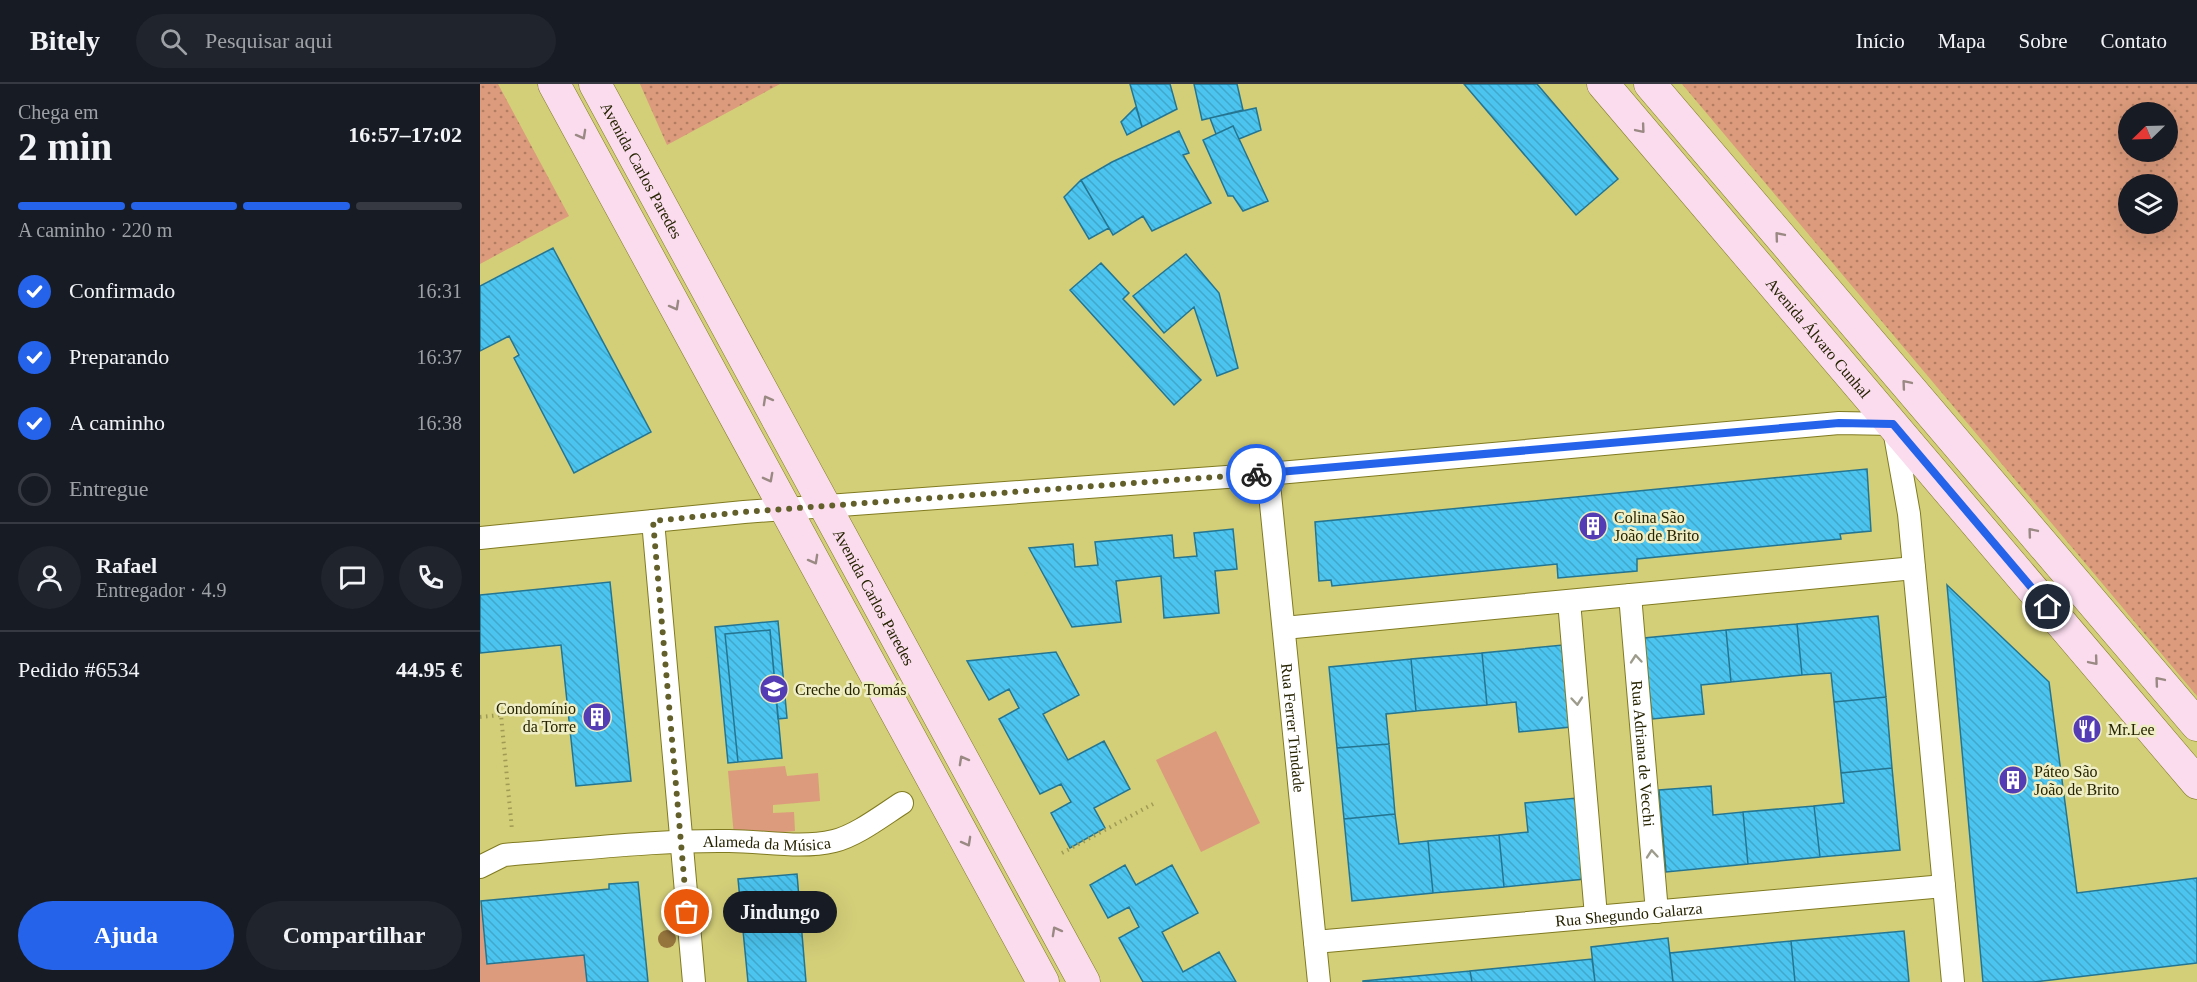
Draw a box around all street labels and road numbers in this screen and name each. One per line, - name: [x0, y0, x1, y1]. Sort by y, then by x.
- street label: Avenida Carlos Paredes: [598, 99, 686, 241]
- street label: Avenida Álvaro Cunhal: [1763, 274, 1875, 401]
- street label: Avenida Carlos Paredes: [830, 526, 918, 668]
- street label: Rua Ferrer Trindade: [1279, 662, 1308, 793]
- street label: Rua Adriana de Vecchi: [1629, 680, 1658, 828]
- street label: Alameda da Música: [703, 832, 832, 853]
- street label: Rua Shegundo Galarza: [1555, 899, 1703, 929]

